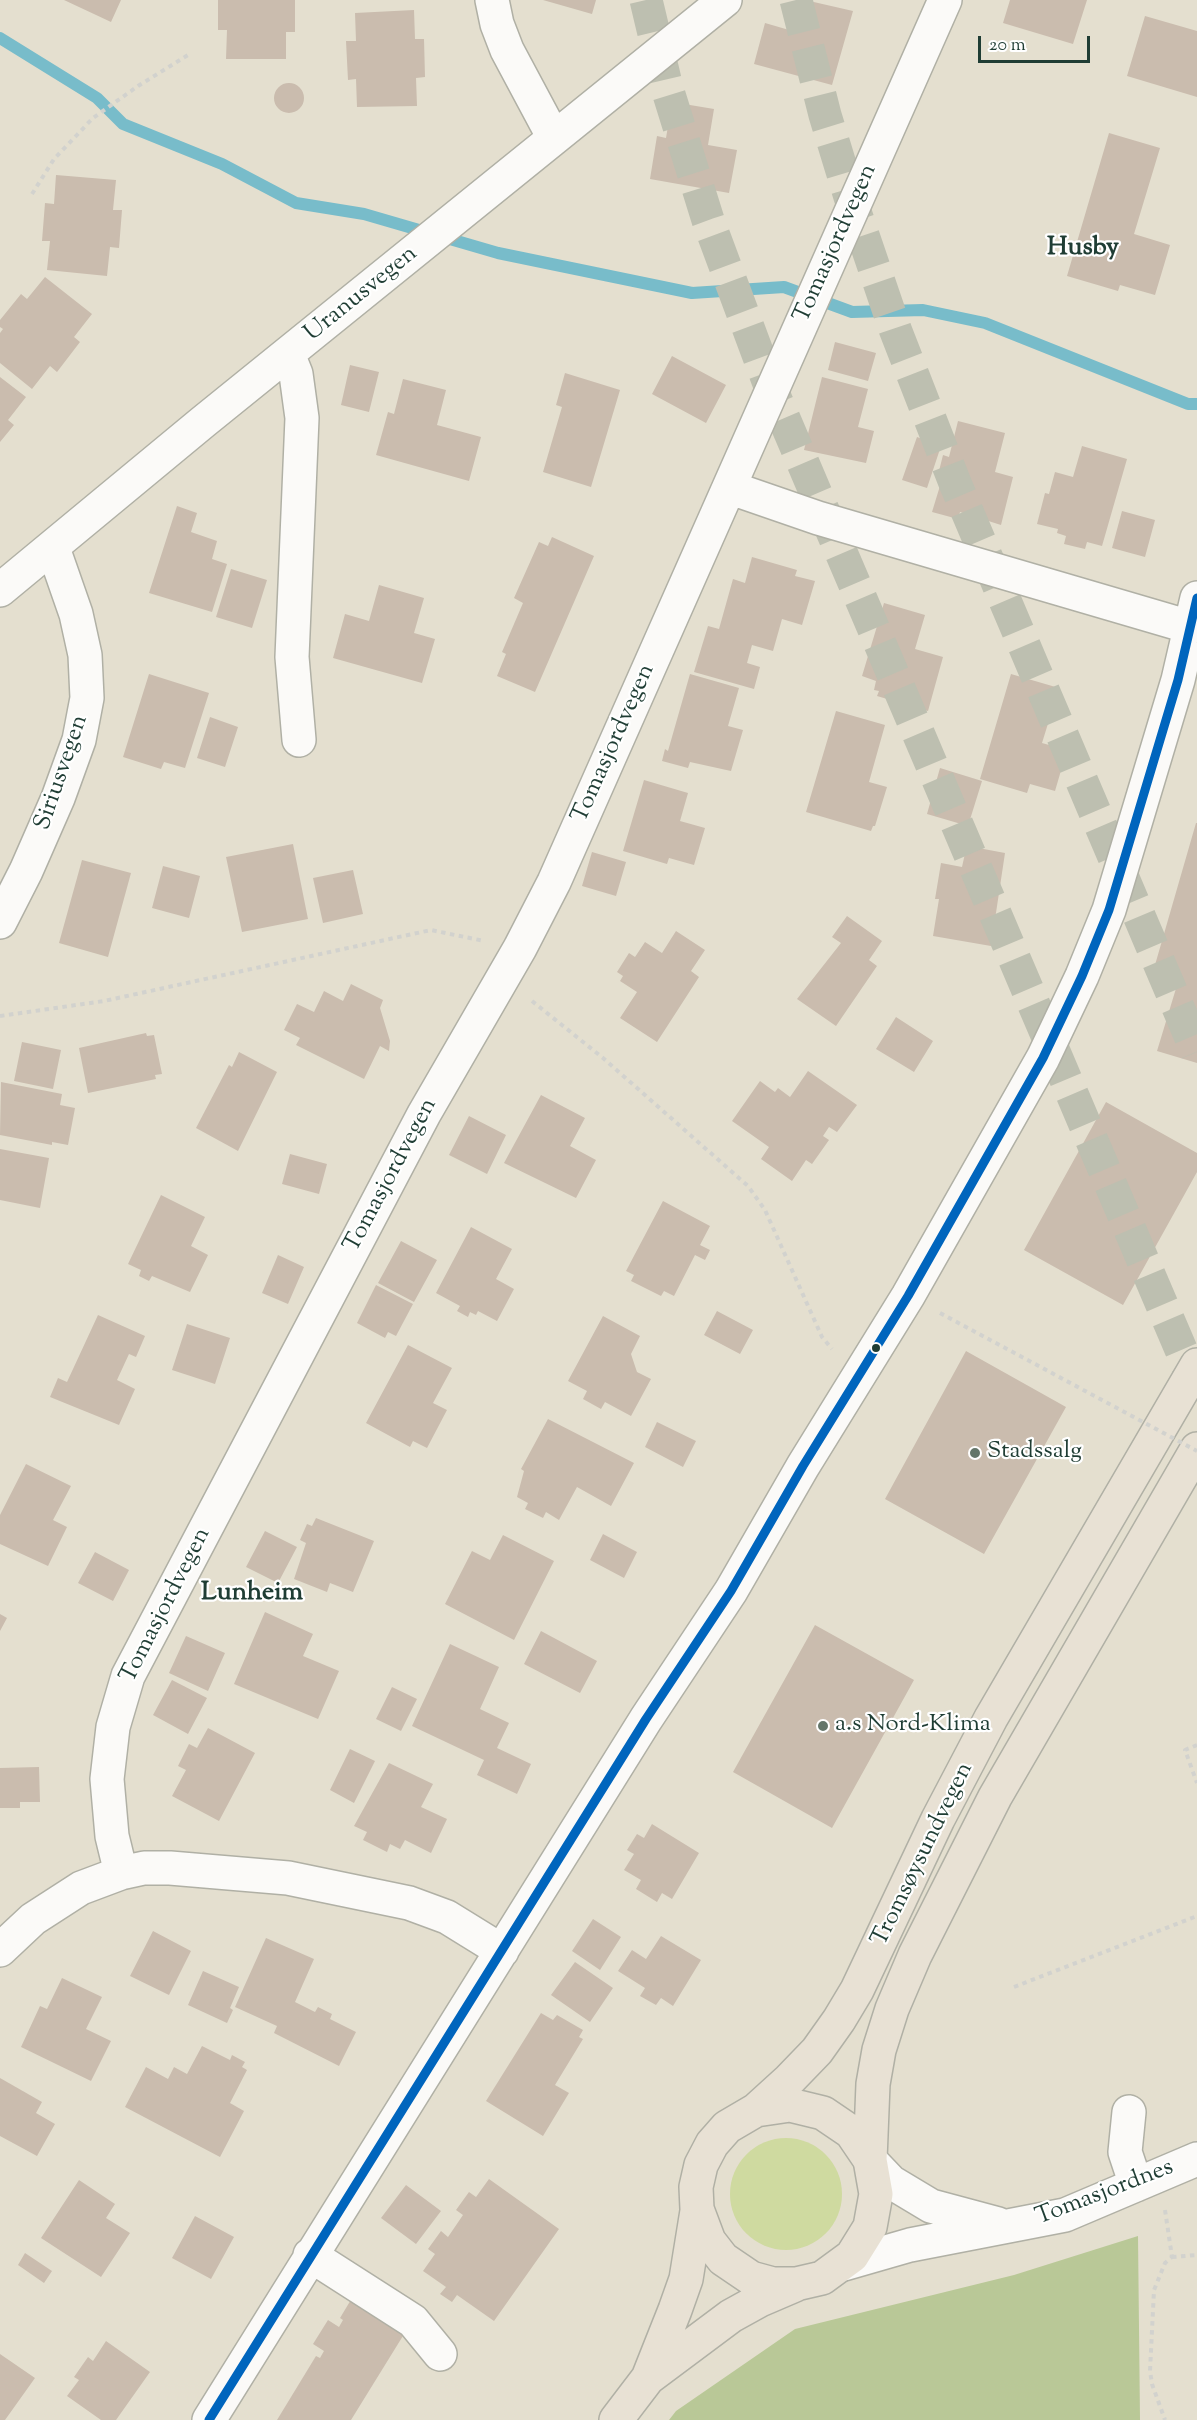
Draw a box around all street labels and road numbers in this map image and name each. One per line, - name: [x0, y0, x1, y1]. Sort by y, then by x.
- street label: Tomasjordvegen: [789, 160, 885, 328]
- street label: Uranusvegen: [300, 241, 424, 349]
- street label: Tomasjordvegen: [567, 660, 663, 828]
- street label: Siriusvegen: [30, 712, 96, 834]
- street label: Tomasjordvegen: [339, 1094, 445, 1258]
- street label: Tomasjordvegen: [115, 1524, 219, 1688]
- street label: Tromsøysundvegen: [867, 1758, 981, 1952]
- street label: Tomasjordnes: [1032, 2155, 1178, 2233]

